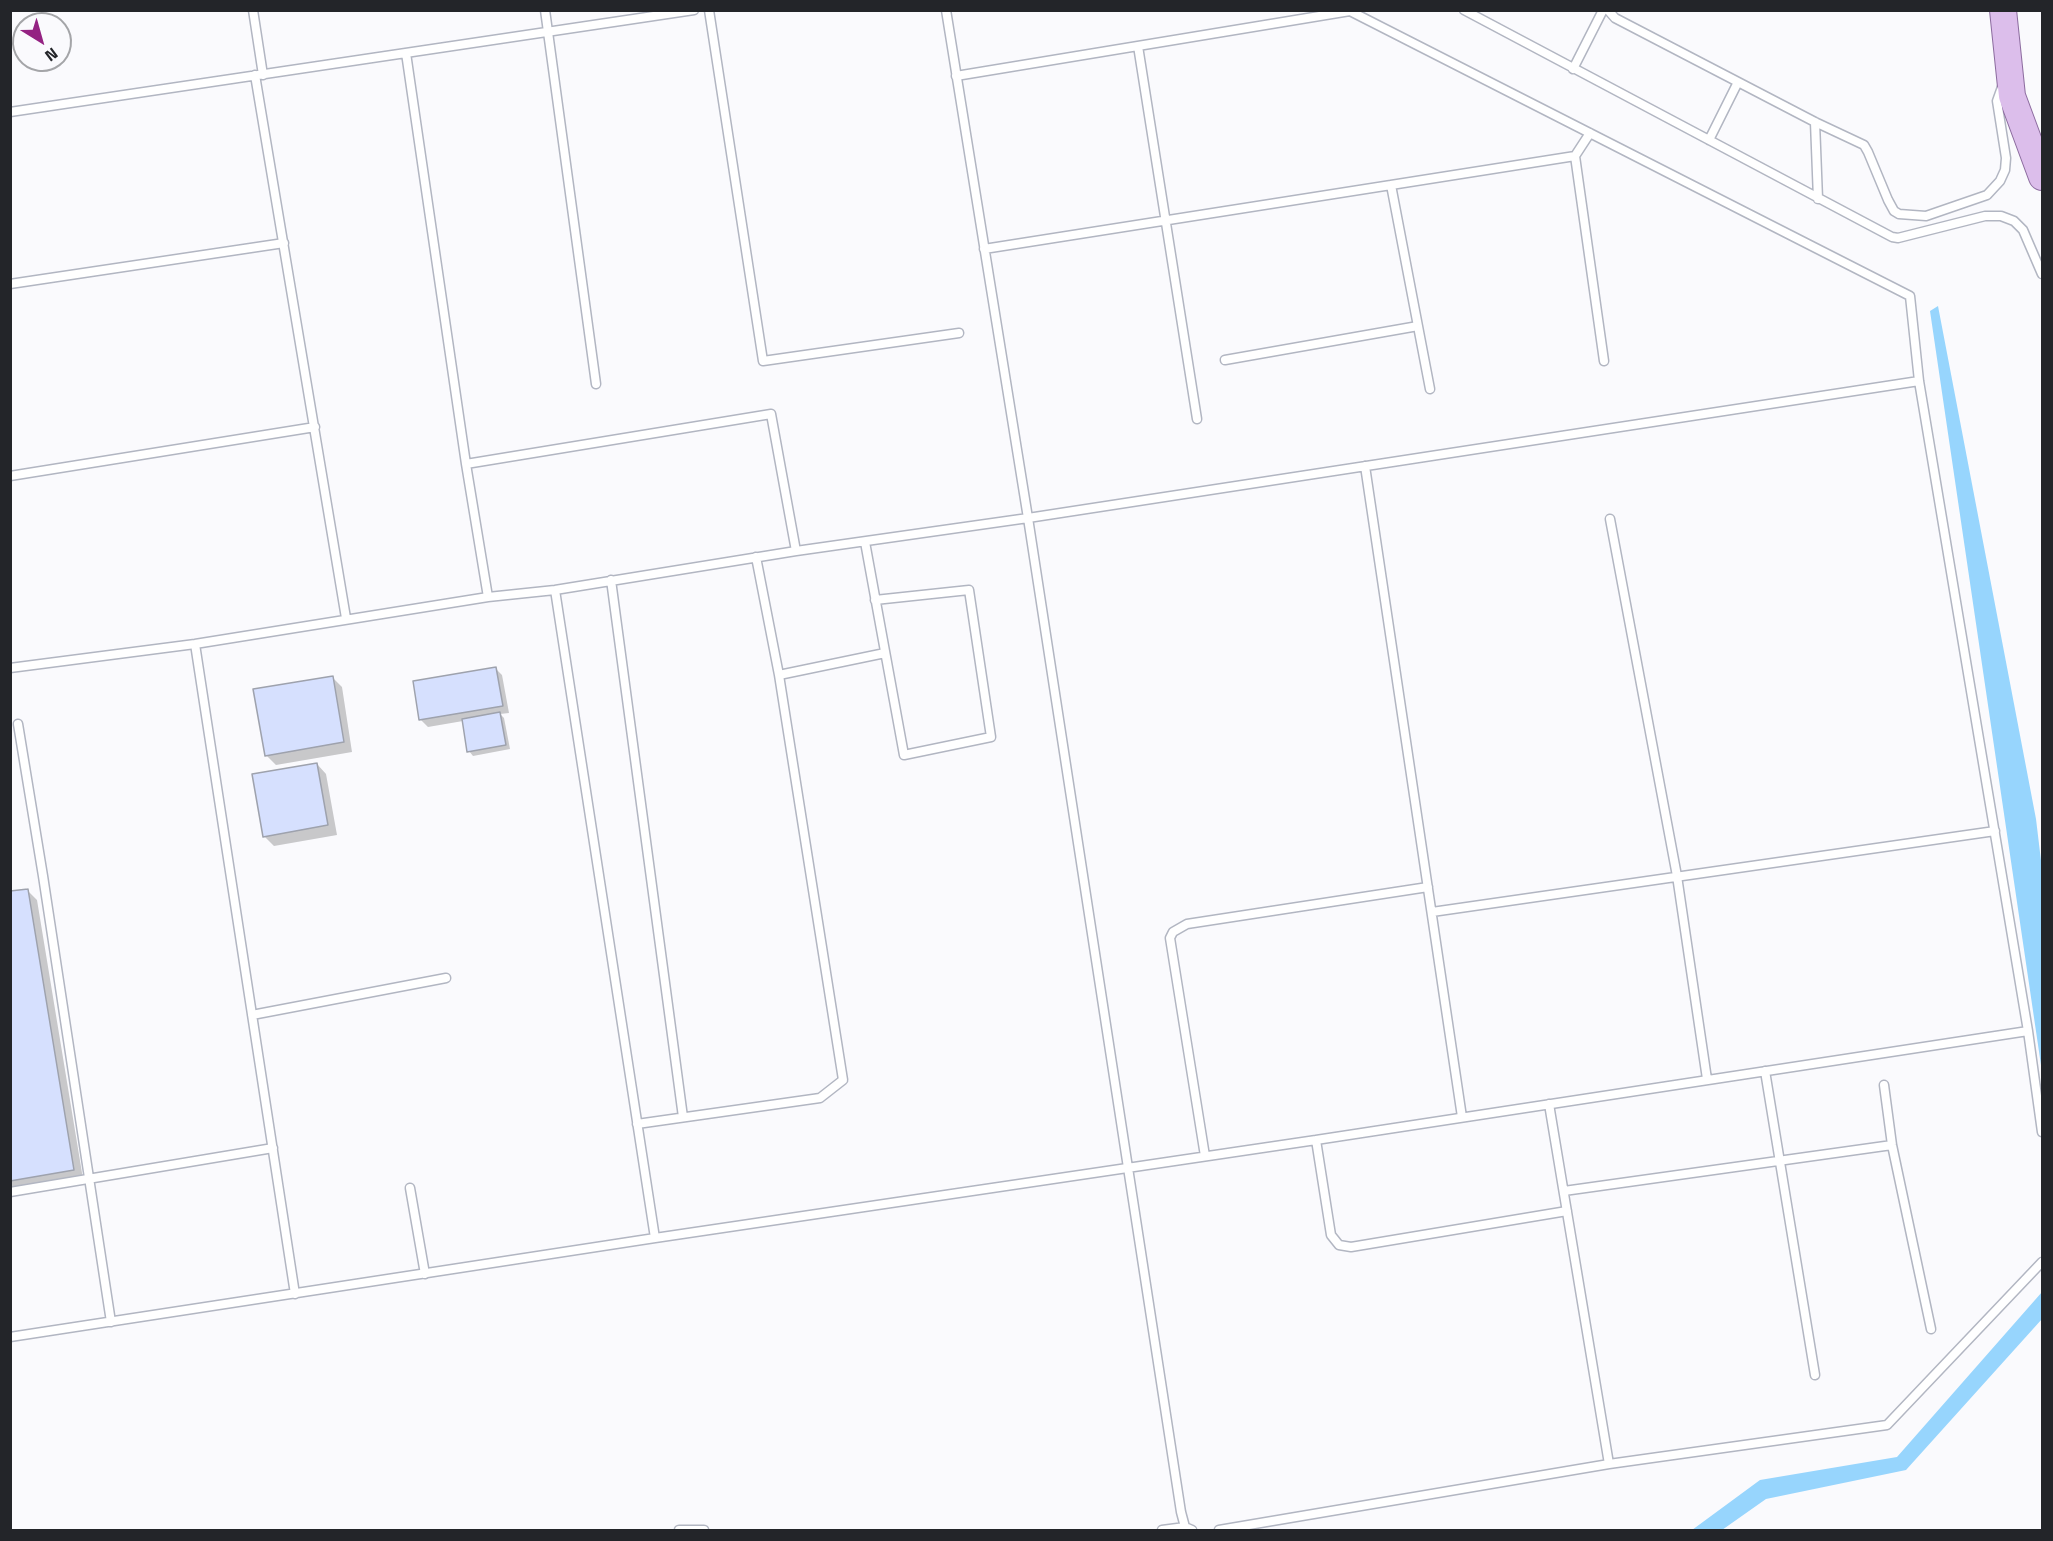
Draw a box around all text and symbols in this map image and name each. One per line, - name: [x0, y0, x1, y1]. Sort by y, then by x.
- north arrow: [12, 12, 72, 72]
- text: N: [40, 42, 63, 68]

